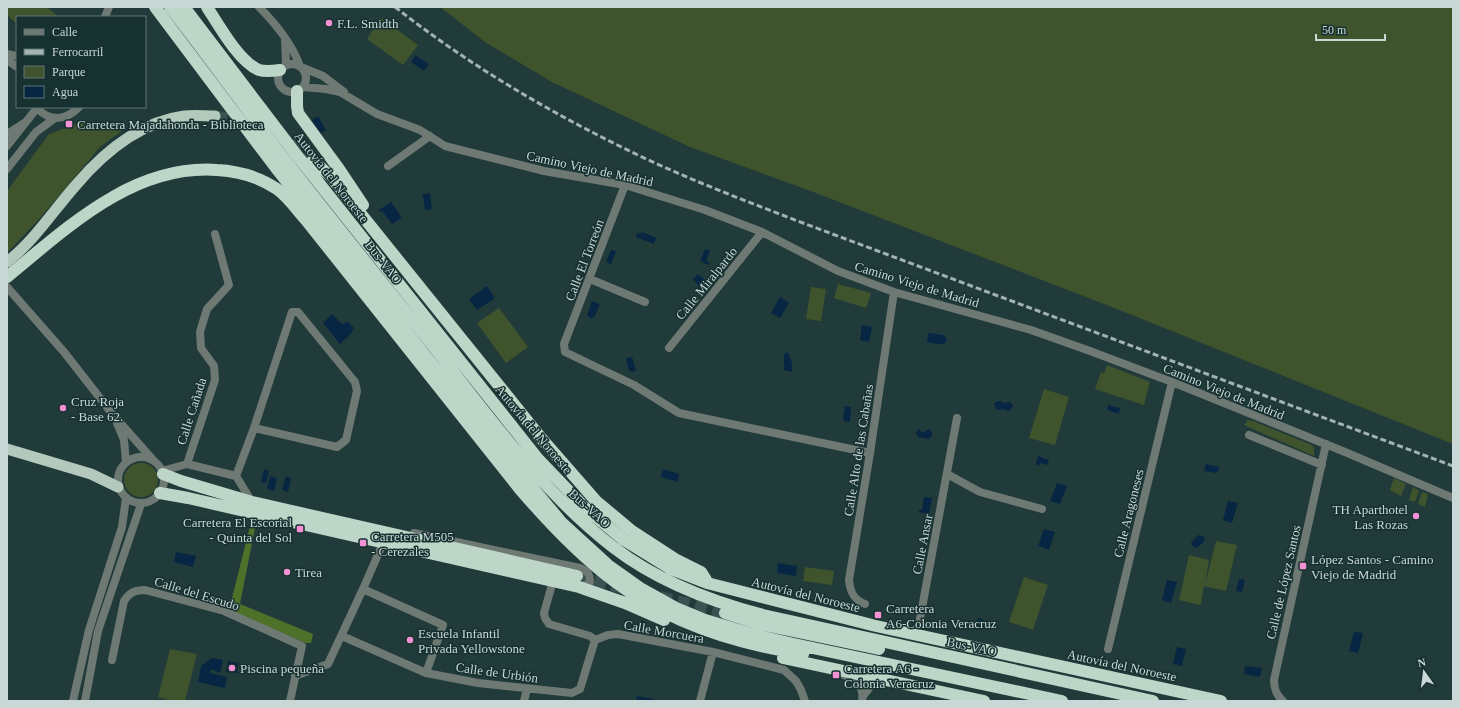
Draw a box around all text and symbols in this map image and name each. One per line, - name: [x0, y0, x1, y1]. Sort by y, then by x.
- legend: [16, 16, 146, 108]
- place label: F.L. Smidth: [337, 16, 399, 31]
- scale bar: [1316, 16, 1385, 42]
- marker: F.L. Smidth: [324, 18, 334, 28]
- text: 50 m: [1322, 23, 1347, 37]
- text: Calle: [52, 25, 77, 39]
- text: Ferrocarril: [52, 45, 104, 59]
- text: Parque: [52, 65, 85, 79]
- text: Agua: [52, 85, 79, 99]
- place label: Carretera Majadahonda - Biblioteca: [77, 117, 264, 132]
- marker: Carretera Majadahonda - Biblioteca: [64, 119, 74, 129]
- street label: Autovía del Noroeste: [291, 129, 372, 226]
- street label: Camino Viejo de Madrid: [525, 148, 655, 189]
- street label: Calle El Torreón: [562, 217, 607, 303]
- street label: Bus-VAO: [362, 238, 405, 287]
- street label: Calle Miralpardo: [673, 244, 740, 323]
- street label: Camino Viejo de Madrid: [853, 258, 981, 311]
- street label: Camino Viejo de Madrid: [1161, 360, 1287, 423]
- street label: Calle Cañada: [174, 375, 209, 447]
- street label: Autovía del Noroeste: [492, 382, 575, 477]
- street label: Calle Alto de las Cabañas: [841, 383, 876, 517]
- place label: Cruz Roja - Base 62.: [71, 394, 124, 424]
- marker: Cruz Roja - Base 62.: [58, 403, 68, 413]
- street label: Calle Aragoneses: [1110, 467, 1147, 559]
- street label: Bus-VAO: [566, 486, 614, 531]
- place label: TH Aparthotel Las Rozas: [1333, 502, 1408, 532]
- marker: TH Aparthotel Las Rozas: [1411, 511, 1421, 521]
- street label: Calle Ansar: [909, 512, 936, 575]
- place label: Carretera El Escorial - Quinta del Sol: [183, 515, 292, 545]
- marker: Carretera El Escorial - Quinta del Sol: [295, 524, 305, 534]
- street label: Calle de López Santos: [1263, 524, 1304, 641]
- place label: Carretera M505 - Cerezales: [371, 529, 454, 559]
- marker: Carretera M505 - Cerezales: [358, 538, 368, 548]
- place label: López Santos - Camino Viejo de Madrid: [1311, 552, 1433, 582]
- marker: López Santos - Camino Viejo de Madrid: [1298, 561, 1308, 571]
- place label: Tirea: [295, 565, 322, 580]
- marker: Tirea: [282, 567, 292, 577]
- street label: Calle del Escudo: [153, 573, 241, 614]
- street label: Autovía del Noroeste: [750, 574, 862, 615]
- place label: Carretera A6-Colonia Veracruz: [886, 601, 997, 631]
- marker: Carretera A6-Colonia Veracruz: [873, 610, 883, 620]
- street label: Calle Morcuera: [623, 617, 705, 646]
- place label: Escuela Infantil Privada Yellowstone: [418, 626, 525, 656]
- street label: Bus-VAO: [945, 634, 998, 659]
- marker: Escuela Infantil Privada Yellowstone: [405, 635, 415, 645]
- street label: Autovía del Noroeste: [1066, 647, 1178, 684]
- north arrow: [1404, 652, 1444, 692]
- text: N: [1416, 656, 1427, 669]
- street label: Calle de Urbión: [455, 659, 540, 686]
- place label: Piscina pequeña: [240, 661, 324, 676]
- place label: Carretera A6 - Colonia Veracruz: [844, 661, 935, 691]
- marker: Piscina pequeña: [227, 663, 237, 673]
- marker: Carretera A6 - Colonia Veracruz: [831, 670, 841, 680]

